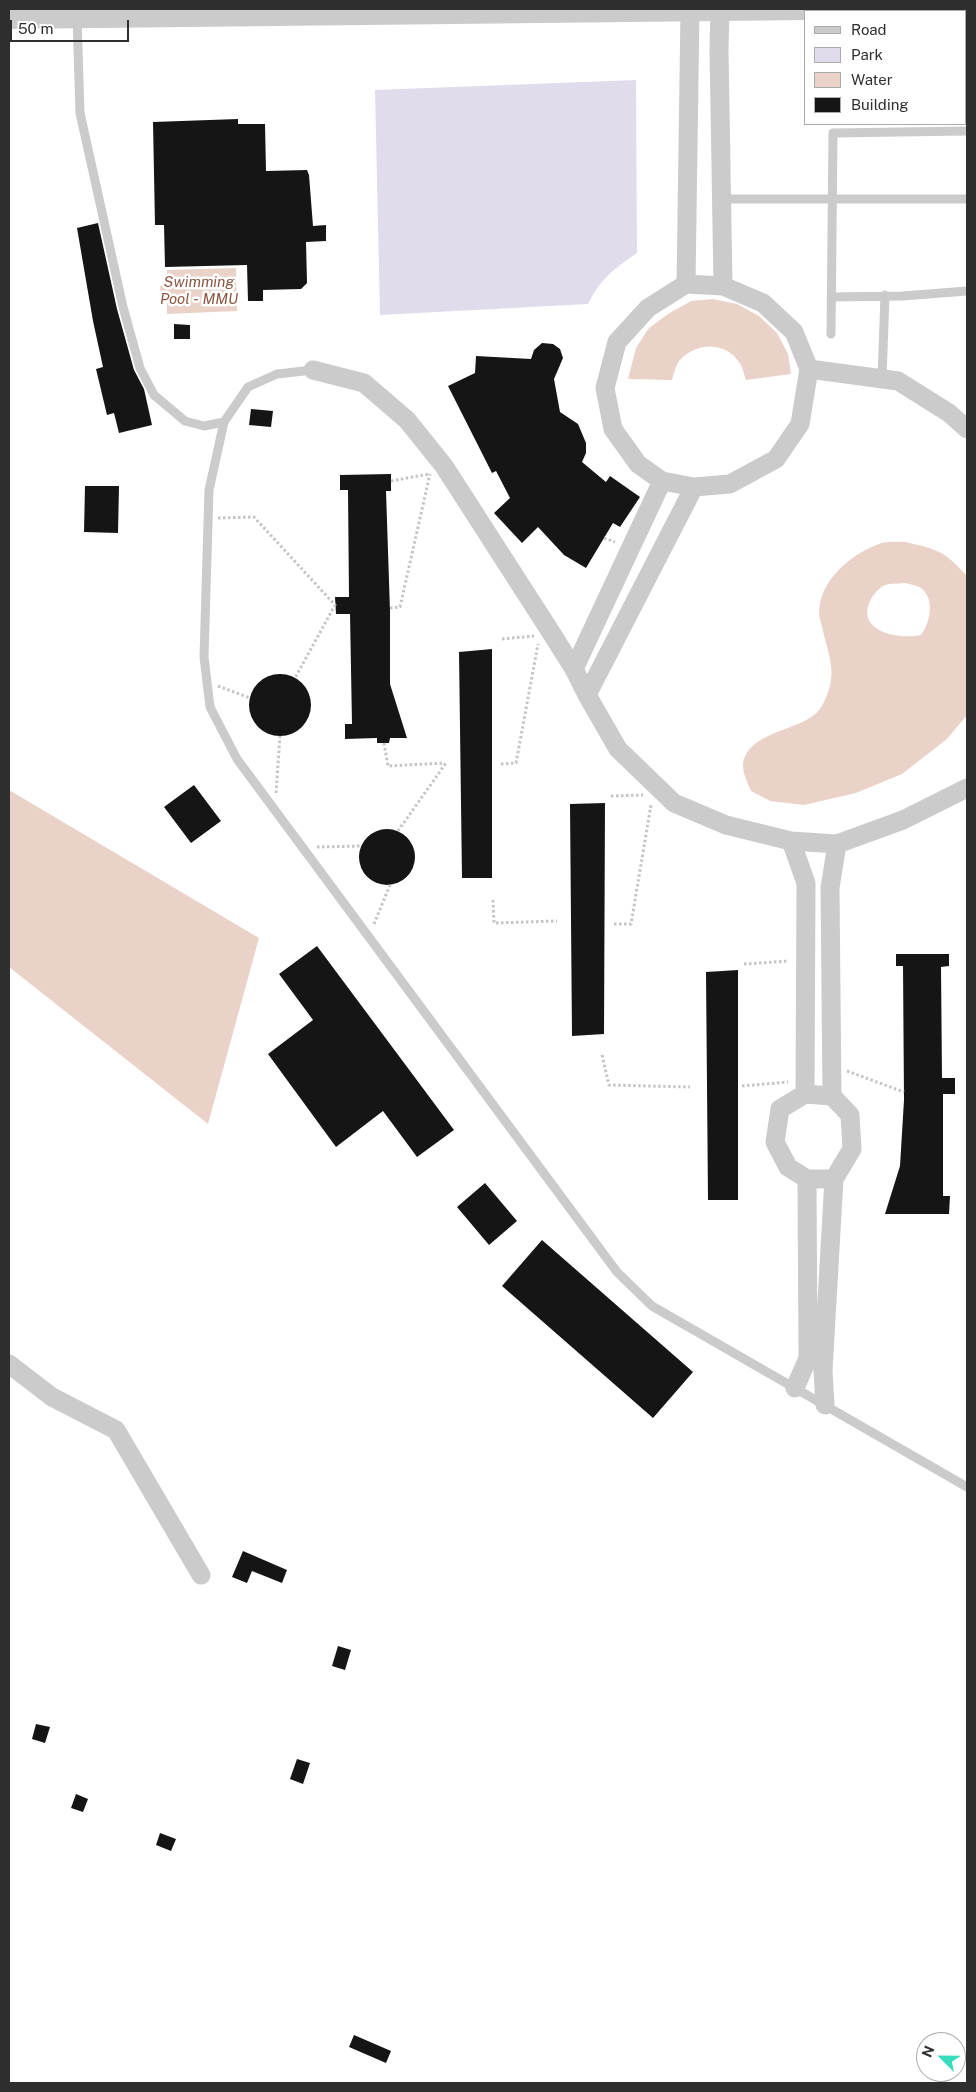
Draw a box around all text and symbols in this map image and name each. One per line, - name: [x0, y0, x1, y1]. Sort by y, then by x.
- scale bar: [12, 10, 131, 42]
- legend: [804, 10, 966, 125]
- text: 50 m: [18, 20, 53, 37]
- text: Road: [851, 21, 887, 38]
- text: Park: [851, 46, 883, 63]
- text: Water: [851, 71, 893, 88]
- text: Building: [851, 96, 909, 113]
- water label: Swimming Pool - MMU: [160, 273, 238, 308]
- north arrow: [916, 2032, 966, 2082]
- text: N: [919, 2043, 938, 2060]

